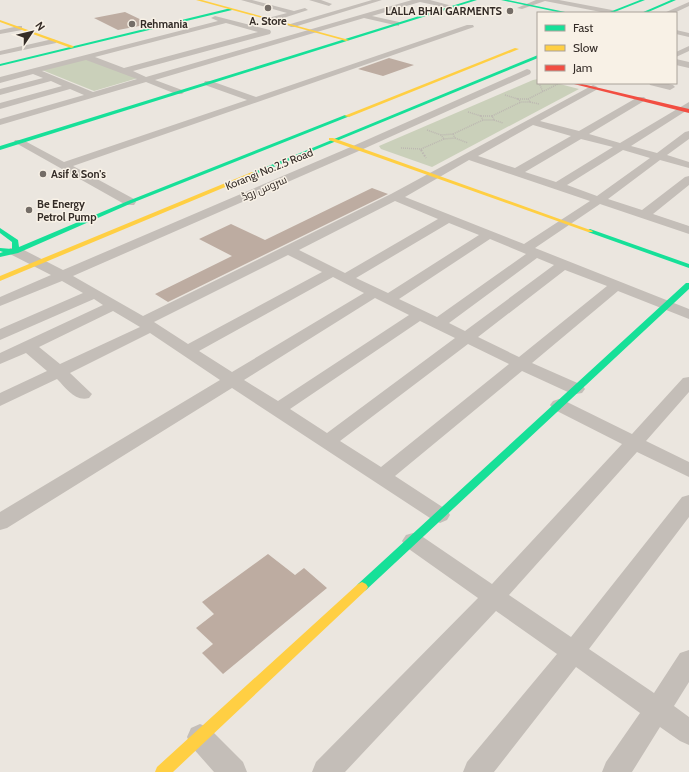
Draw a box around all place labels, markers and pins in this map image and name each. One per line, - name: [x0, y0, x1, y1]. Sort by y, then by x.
- marker: A. Store: [263, 3, 273, 13]
- place label: LALLA BHAI GARMENTS: [385, 4, 503, 18]
- marker: LALLA BHAI GARMENTS: [505, 6, 515, 16]
- place label: A. Store: [249, 14, 287, 28]
- place label: Rehmania: [140, 17, 188, 31]
- marker: Rehmania: [127, 19, 137, 29]
- place label: Asif & Son's: [51, 167, 106, 181]
- marker: Asif & Son's: [38, 169, 48, 179]
- place label: Be Energy Petrol Pump: [37, 197, 96, 224]
- marker: Be Energy Petrol Pump: [24, 205, 34, 215]

